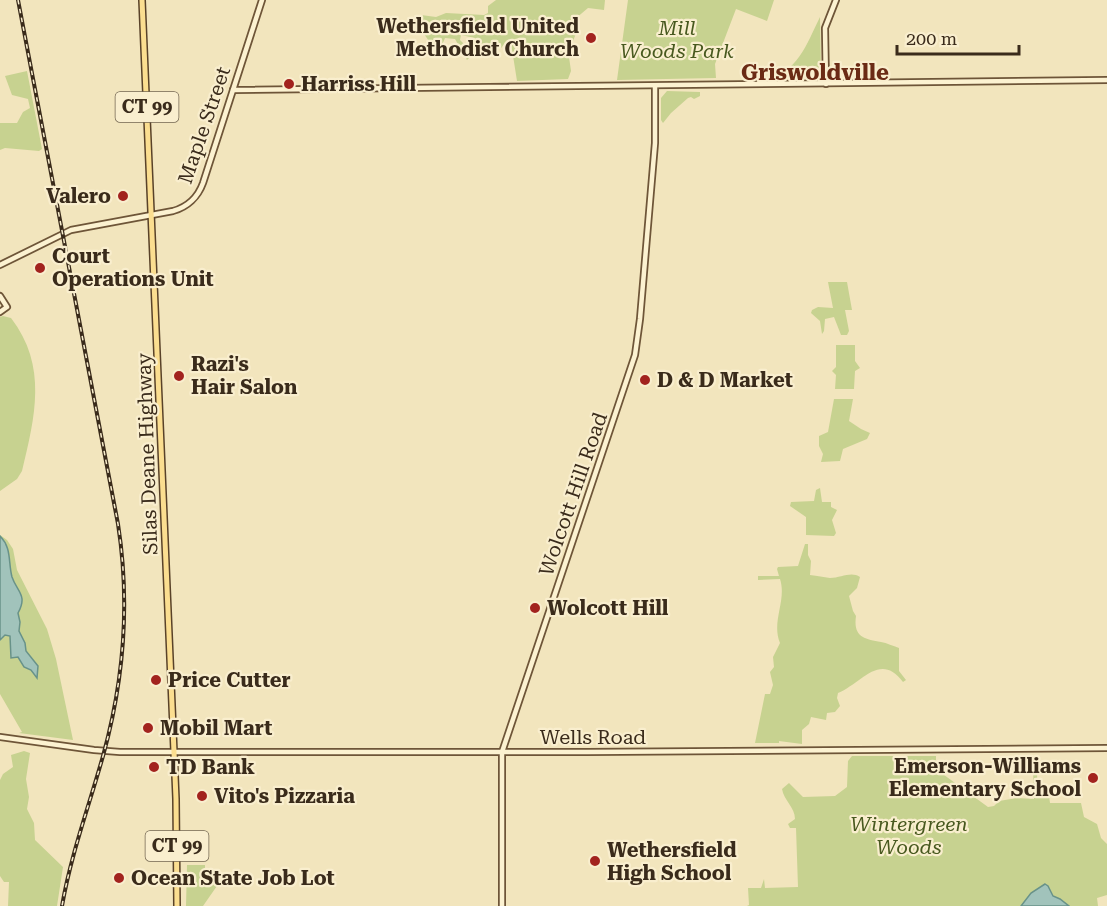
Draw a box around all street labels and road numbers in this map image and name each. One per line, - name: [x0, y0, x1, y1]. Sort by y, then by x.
- street label: Maple Street: [173, 63, 235, 187]
- road number: CT 99: [116, 92, 178, 122]
- street label: Silas Deane Highway: [131, 352, 163, 555]
- street label: Wolcott Hill Road: [534, 409, 612, 579]
- street label: Wells Road: [540, 725, 646, 749]
- road number: CT 99: [146, 831, 208, 861]

